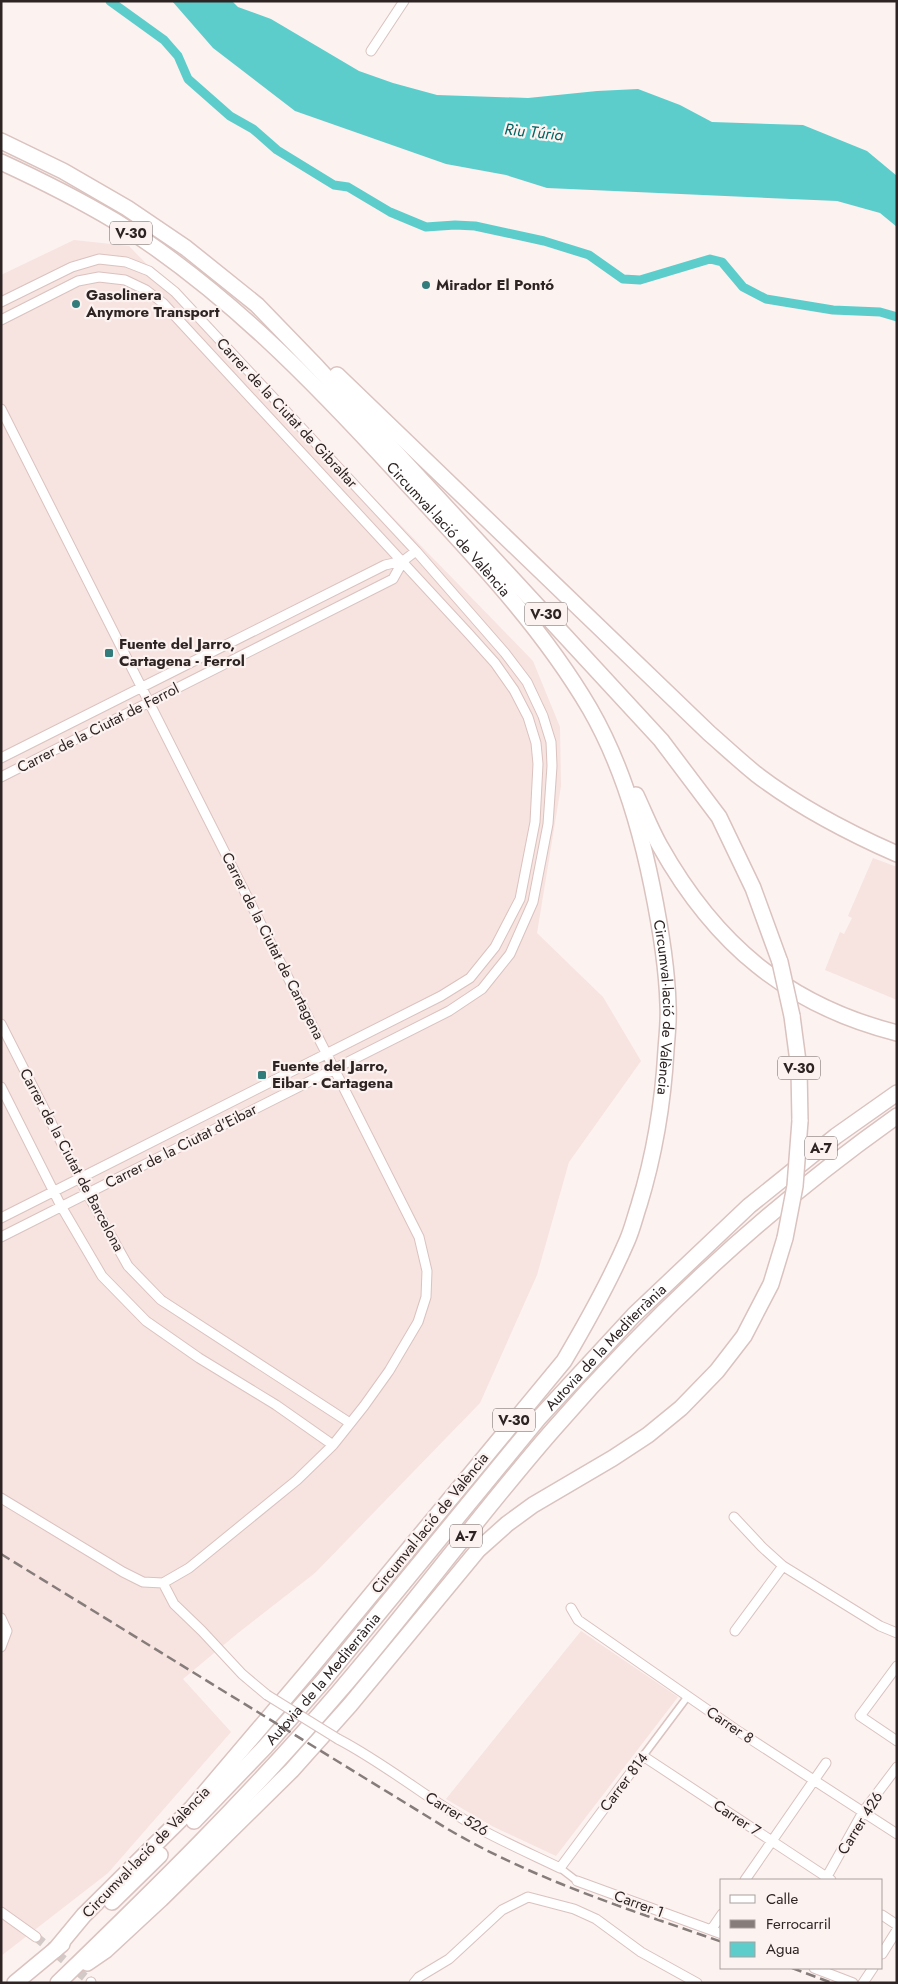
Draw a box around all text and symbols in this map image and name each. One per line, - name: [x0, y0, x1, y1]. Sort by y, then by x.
- water label: Riu Túria: [503, 117, 565, 147]
- road number: V-30: [110, 222, 152, 244]
- place label: Mirador El Pontó: [436, 274, 554, 296]
- marker: Mirador El Pontó: [420, 279, 432, 291]
- place label: Gasolinera Anymore Transport: [85, 284, 220, 323]
- marker: Gasolinera Anymore Transport: [70, 298, 82, 310]
- street label: Carrer de la Ciutat de Gibraltar: [211, 333, 363, 494]
- street label: Circumval·lació de València: [381, 457, 516, 602]
- road number: V-30: [525, 602, 567, 626]
- place label: Fuente del Jarro, Cartagena - Ferrol: [119, 633, 245, 672]
- marker: Fuente del Jarro, Cartagena - Ferrol: [103, 647, 115, 659]
- street label: Carrer de la Ciutat de Ferrol: [13, 678, 183, 778]
- street label: Carrer de la Ciutat de Cartagena: [216, 849, 330, 1043]
- street label: Circumval·lació de València: [648, 918, 679, 1096]
- place label: Fuente del Jarro, Eibar - Cartagena: [272, 1055, 393, 1094]
- road number: V-30: [778, 1056, 820, 1080]
- street label: Carrer de la Ciutat de Barcelona: [14, 1064, 130, 1256]
- marker: Fuente del Jarro, Eibar - Cartagena: [256, 1069, 268, 1081]
- street label: Carrer de la Ciutat d'Eibar: [101, 1098, 261, 1194]
- road number: A-7: [805, 1136, 837, 1160]
- street label: Autovia de la Mediterrània: [540, 1279, 671, 1416]
- road number: V-30: [493, 1408, 535, 1432]
- street label: Circumval·lació de València: [366, 1448, 494, 1598]
- road number: A-7: [450, 1524, 482, 1548]
- street label: Autovia de la Mediterrània: [260, 1608, 386, 1750]
- street label: Carrer 8: [702, 1701, 758, 1749]
- street label: Carrer 814: [595, 1748, 654, 1816]
- street label: Circumval·lació de València: [77, 1781, 215, 1923]
- street label: Carrer 526: [421, 1786, 493, 1842]
- street label: Carrer 426: [832, 1787, 888, 1859]
- street label: Carrer 7: [709, 1794, 765, 1842]
- legend: [720, 1879, 883, 1969]
- street label: Carrer 1: [611, 1885, 667, 1923]
- text: Calle: [766, 1888, 798, 1910]
- text: Ferrocarril: [766, 1913, 831, 1935]
- text: Agua: [766, 1938, 800, 1960]

